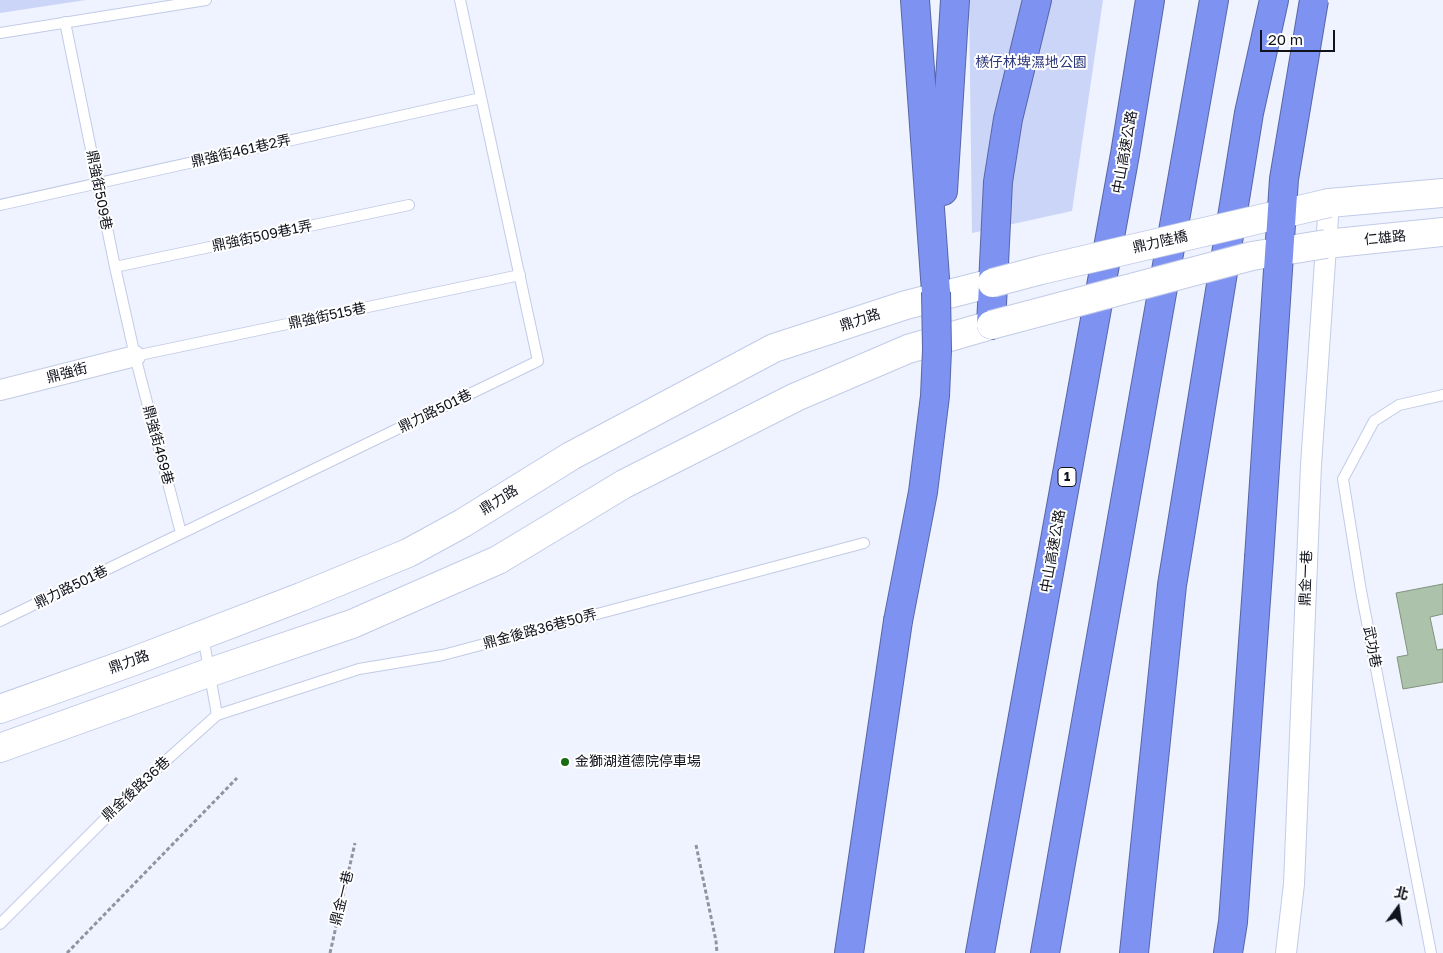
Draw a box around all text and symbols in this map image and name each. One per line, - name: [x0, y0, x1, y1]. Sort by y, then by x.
- scale bar: [1263, 20, 1338, 52]
- text: 20 m: [1268, 30, 1303, 48]
- park label: 檨仔林埤濕地公園: [975, 55, 1087, 71]
- street label: 中山高速公路: [1109, 109, 1141, 195]
- street label: 鼎強街461巷2弄: [189, 131, 293, 171]
- street label: 鼎強街509巷: [83, 149, 115, 231]
- street label: 鼎強街509巷1弄: [210, 217, 314, 255]
- street label: 仁雄路: [1363, 227, 1407, 249]
- street label: 鼎力陸橋: [1131, 228, 1189, 256]
- street label: 鼎強街515巷: [287, 300, 367, 332]
- street label: 鼎力路: [837, 306, 883, 334]
- street label: 鼎強街: [45, 360, 89, 386]
- street label: 鼎力路501巷: [396, 386, 474, 436]
- street label: 鼎強街469巷: [139, 403, 177, 487]
- road number: 1: [1058, 468, 1076, 487]
- street label: 鼎力路: [477, 482, 521, 518]
- street label: 中山高速公路: [1037, 508, 1069, 594]
- street label: 鼎金一巷: [1297, 550, 1315, 606]
- street label: 鼎力路501巷: [32, 562, 110, 612]
- street label: 鼎金後路36巷50弄: [481, 606, 599, 652]
- street label: 武功巷: [1360, 625, 1384, 669]
- street label: 鼎力路: [106, 647, 152, 677]
- street label: 鼎金後路36巷: [99, 753, 173, 825]
- place label: 金獅湖道德院停車場: [575, 754, 701, 770]
- marker: 金獅湖道德院停車場: [559, 756, 571, 768]
- street label: 鼎金一巷: [327, 869, 357, 927]
- north arrow: [1373, 883, 1423, 933]
- text: 北: [1393, 883, 1411, 903]

